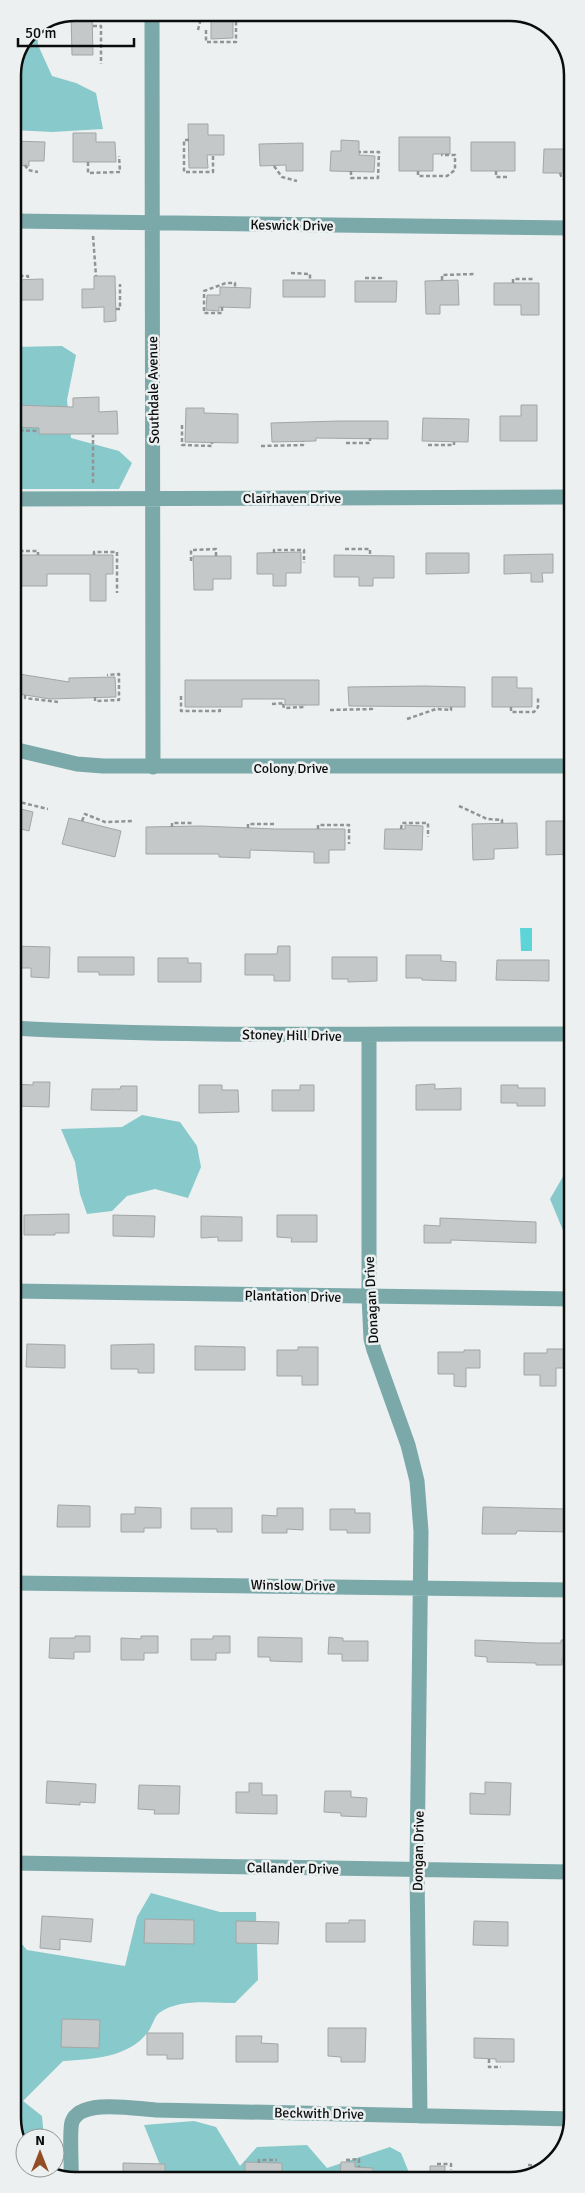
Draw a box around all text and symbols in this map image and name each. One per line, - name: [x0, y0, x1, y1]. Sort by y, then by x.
- scale bar: [18, 15, 134, 47]
- text: 50 m: [25, 24, 56, 42]
- street label: Keswick Drive: [250, 216, 334, 235]
- street label: Southdale Avenue: [144, 336, 163, 444]
- street label: Clairhaven Drive: [243, 490, 341, 507]
- street label: Colony Drive: [253, 760, 329, 777]
- street label: Stoney Hill Drive: [242, 1026, 342, 1045]
- street label: Donagan Drive: [361, 1256, 382, 1344]
- street label: Plantation Drive: [244, 1287, 342, 1306]
- street label: Winslow Drive: [250, 1576, 336, 1595]
- street label: Dongan Drive: [409, 1811, 428, 1891]
- street label: Callander Drive: [247, 1859, 339, 1878]
- street label: Beckwith Drive: [274, 2104, 364, 2123]
- north arrow: [15, 2128, 65, 2178]
- text: N: [35, 2132, 45, 2149]

